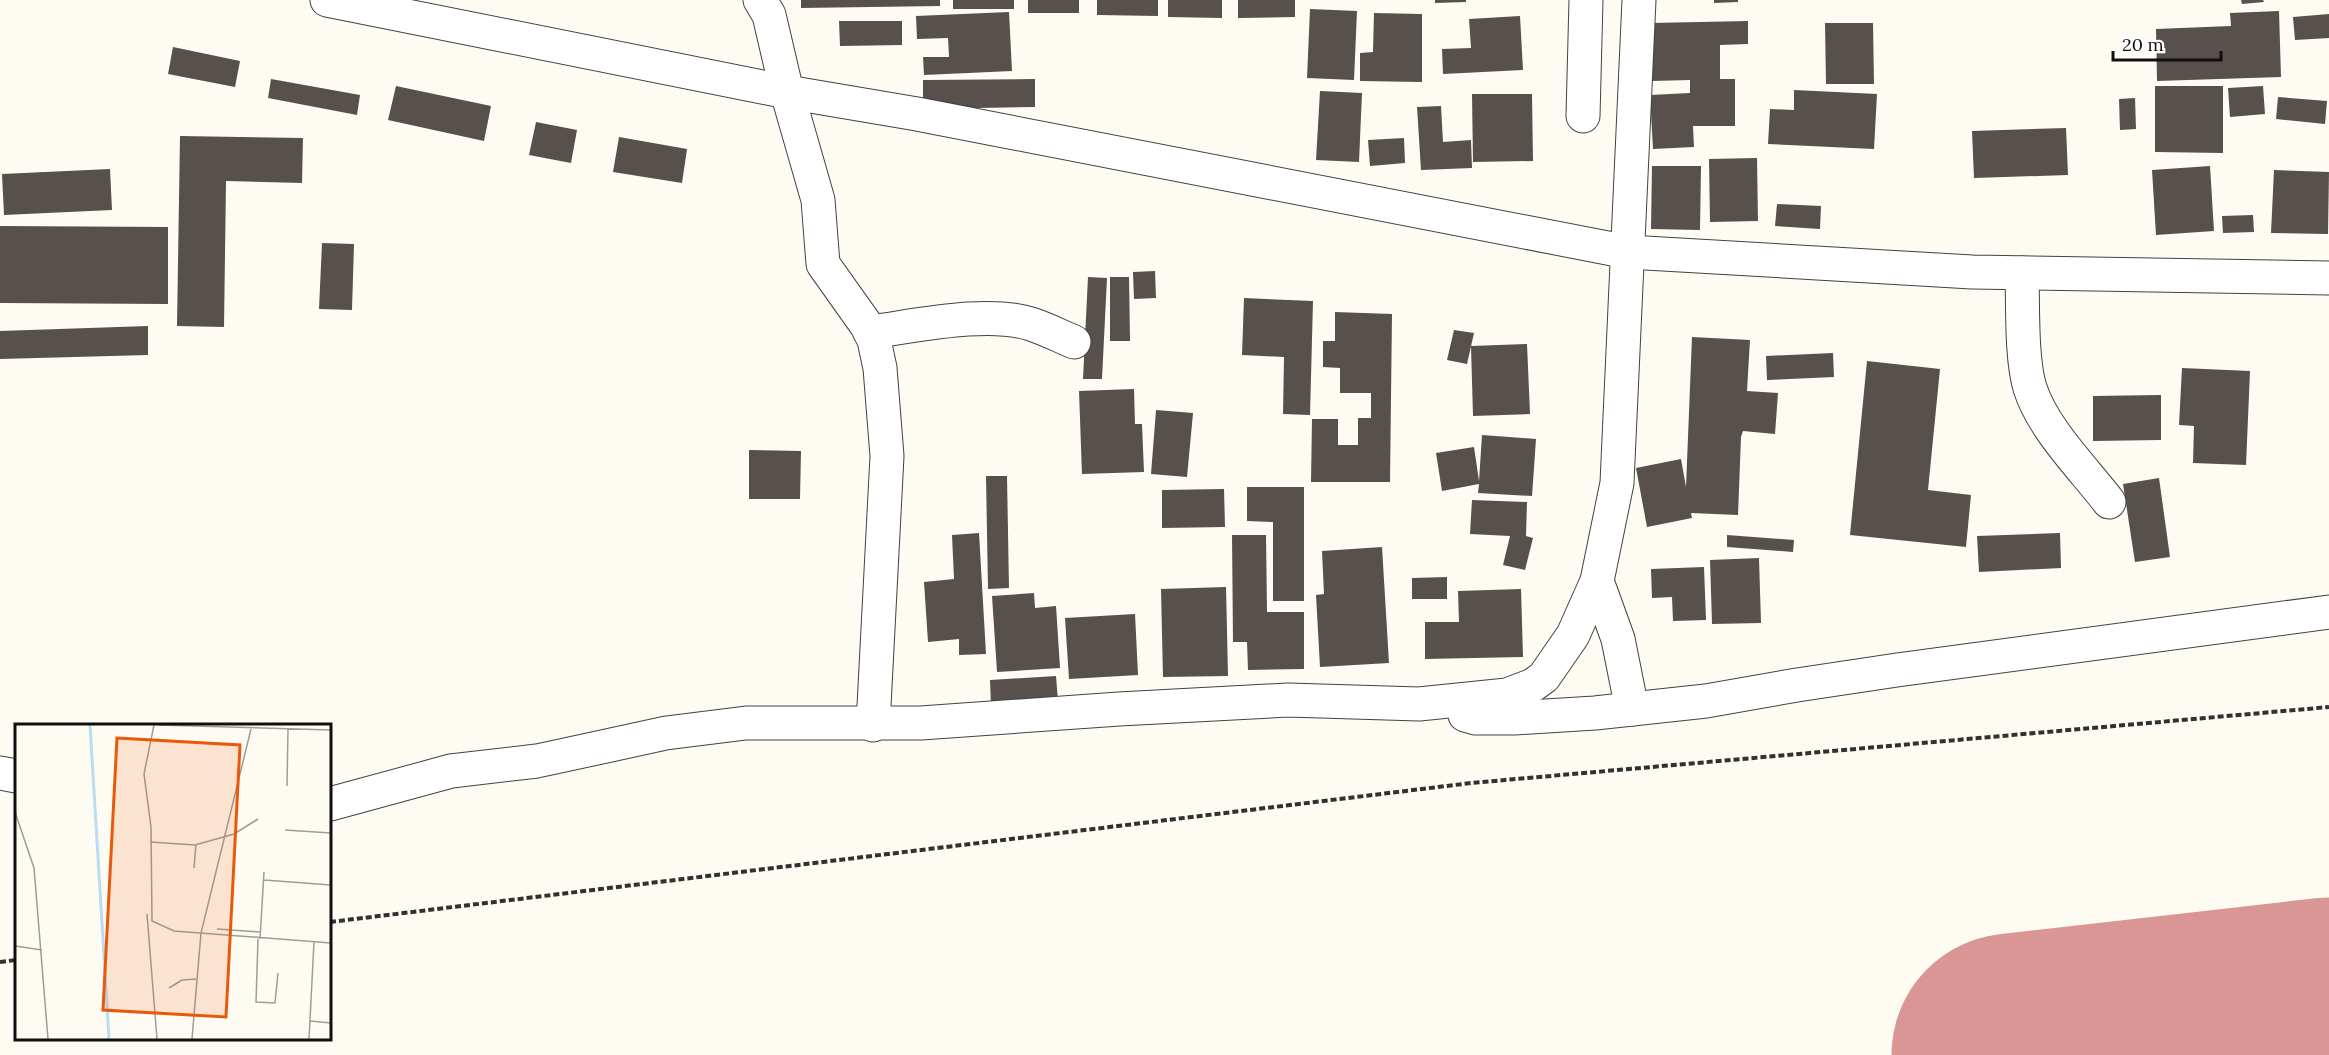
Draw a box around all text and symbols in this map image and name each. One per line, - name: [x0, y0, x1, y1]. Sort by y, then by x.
- scale bar: [2113, 24, 2221, 62]
- text: 20 m: [2122, 33, 2164, 56]
- inset map: [15, 724, 332, 1040]

